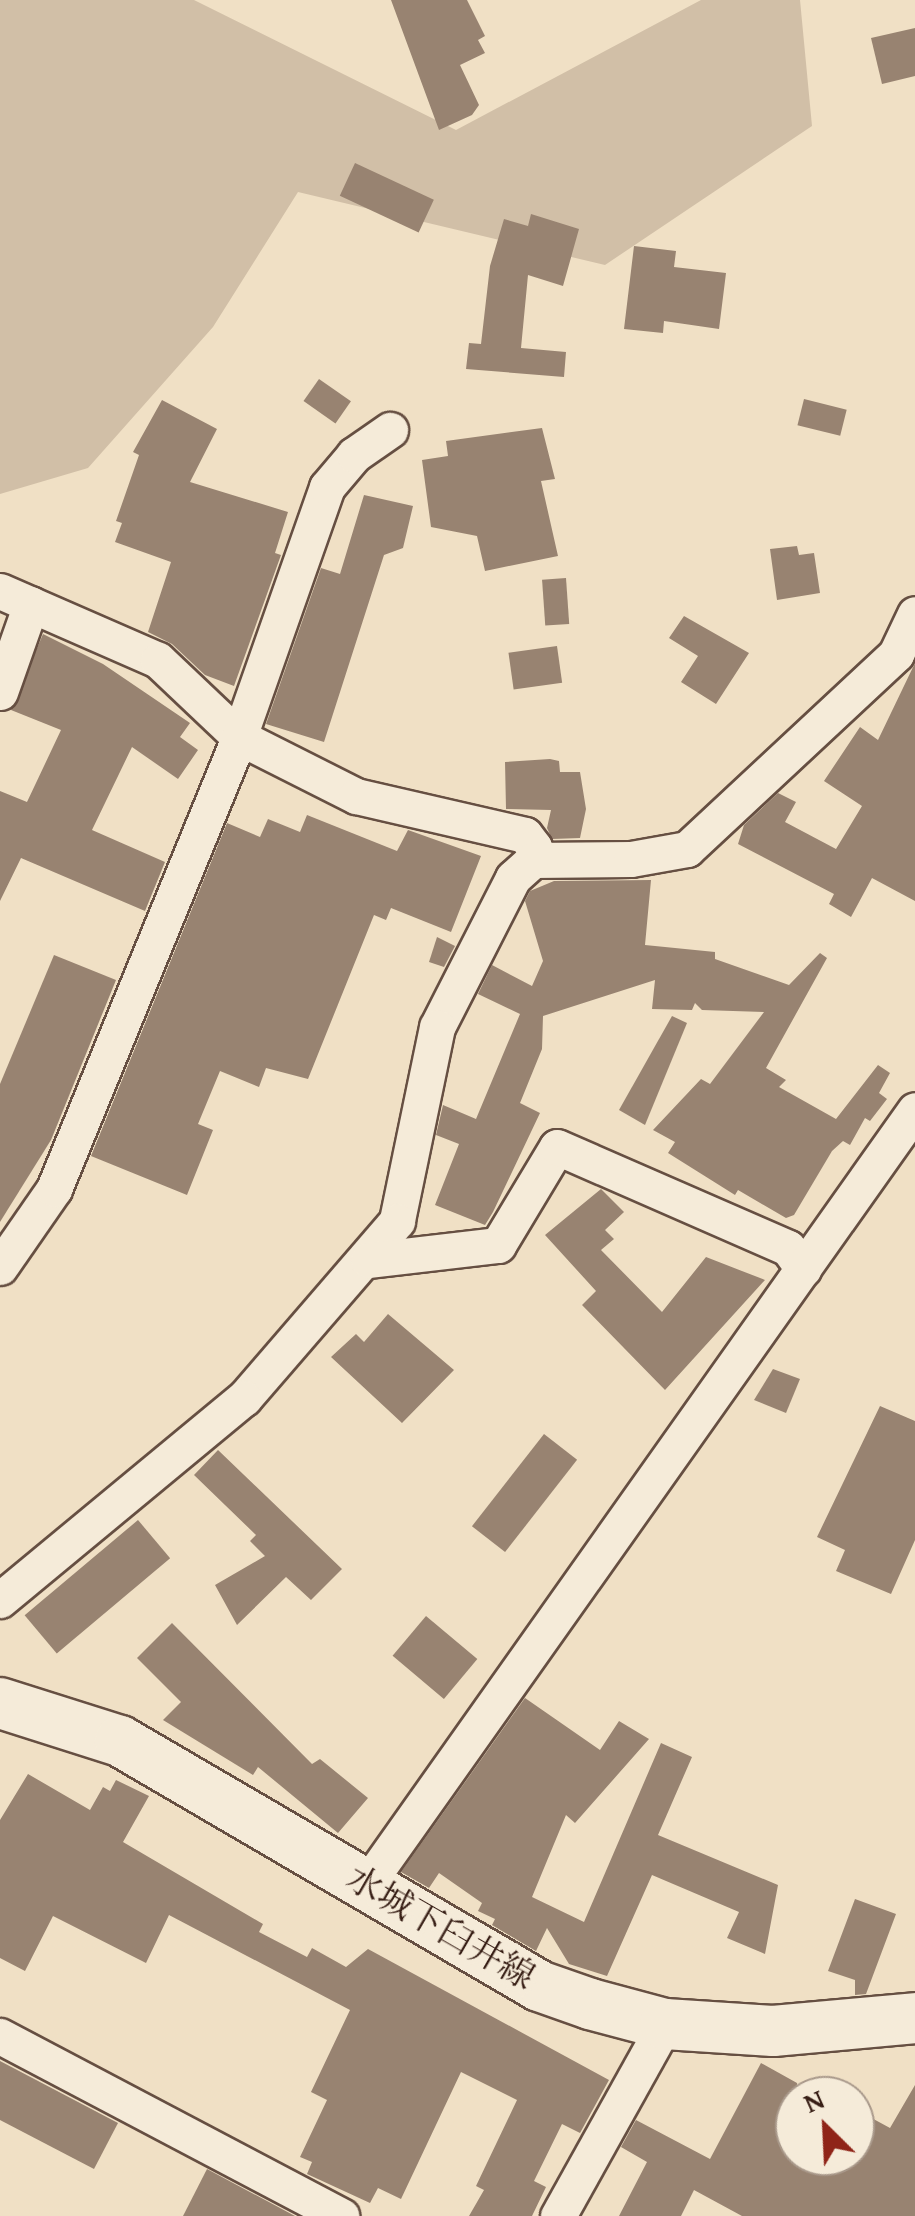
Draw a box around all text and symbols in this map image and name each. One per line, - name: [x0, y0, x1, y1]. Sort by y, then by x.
- street label: 水城下臼井線: [340, 1856, 542, 1998]
- north arrow: [775, 2076, 875, 2176]
- text: N: [797, 2077, 830, 2122]

